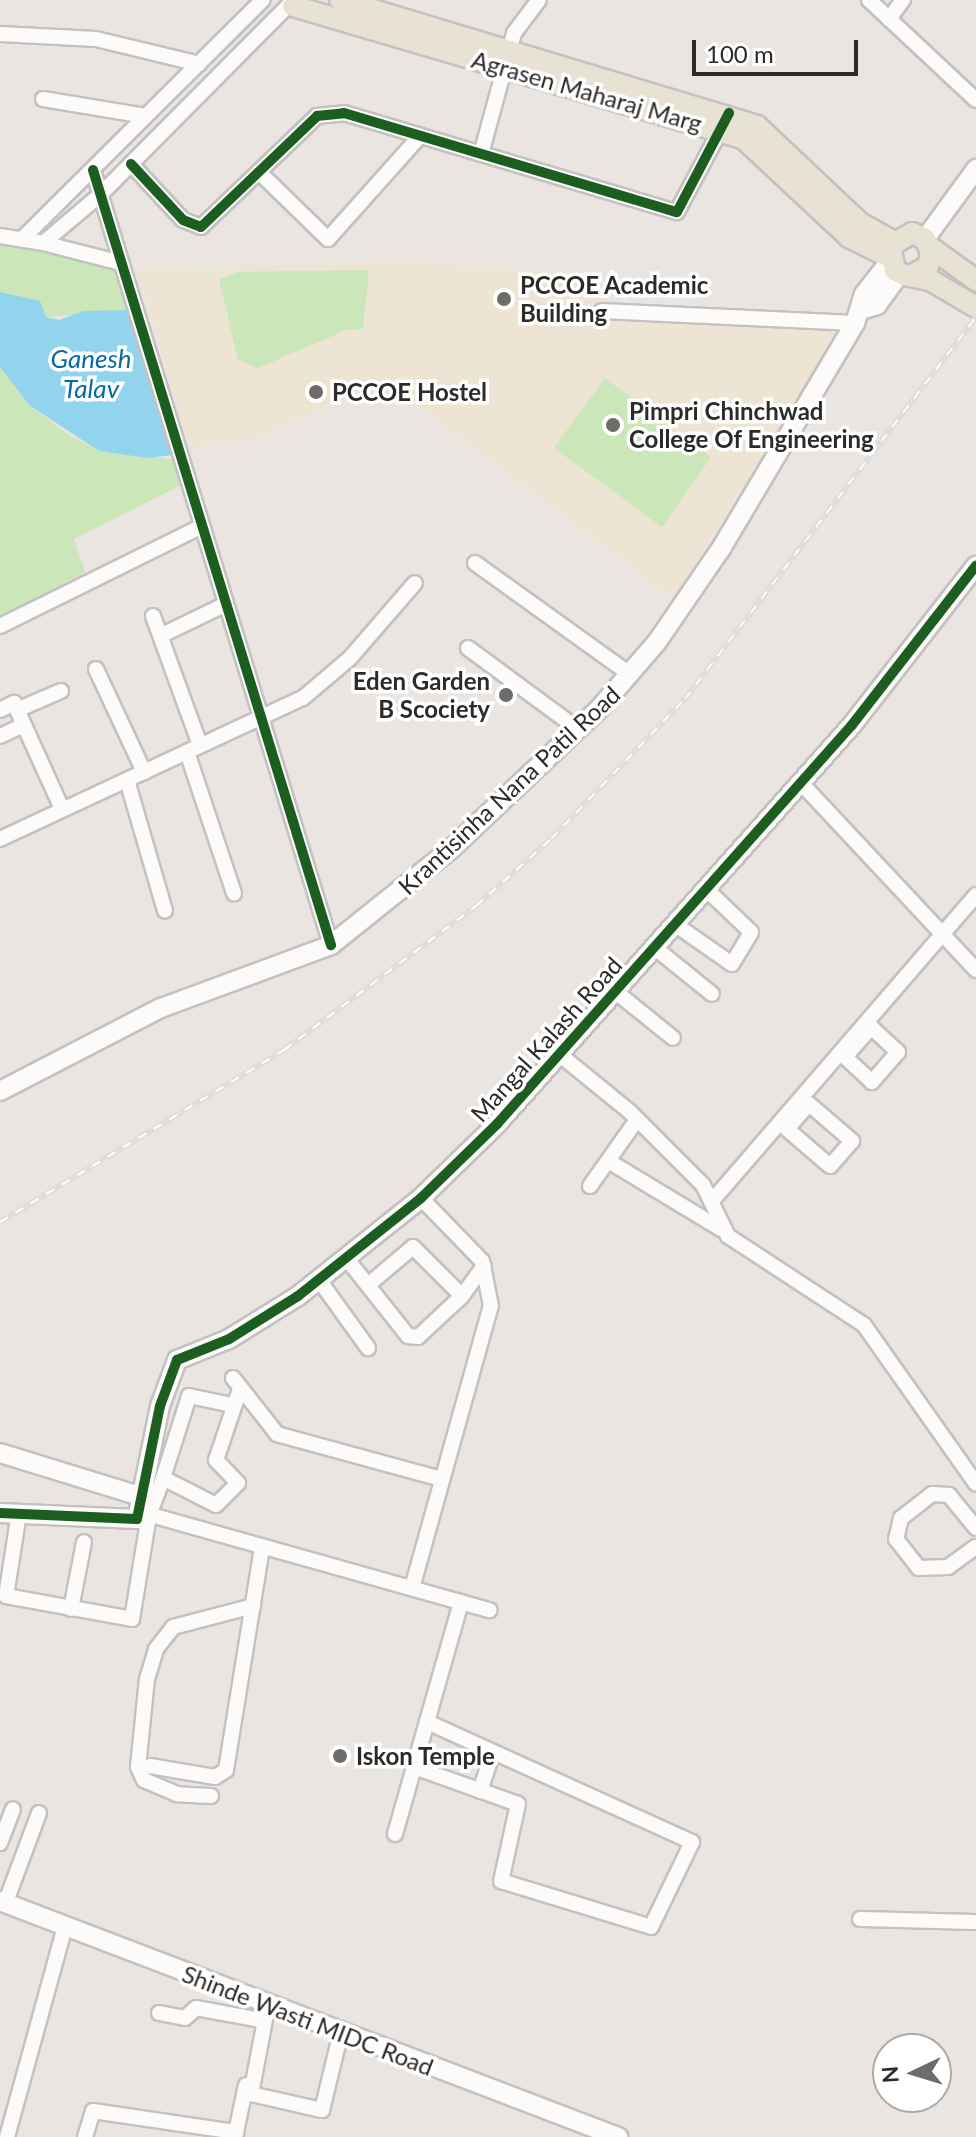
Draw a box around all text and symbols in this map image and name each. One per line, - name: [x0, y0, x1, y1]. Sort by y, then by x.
- scale bar: [696, 24, 862, 74]
- text: 100 m: [706, 39, 774, 68]
- street label: Agrasen Maharaj Marg: [469, 44, 705, 138]
- place label: PCCOE Academic Building: [520, 271, 709, 327]
- marker: PCCOE Academic Building: [495, 290, 513, 308]
- water label: Ganesh Talav: [50, 343, 132, 404]
- place label: PCCOE Hostel: [332, 378, 487, 406]
- marker: PCCOE Hostel: [307, 383, 325, 401]
- place label: Pimpri Chinchwad College Of Engineering: [629, 397, 874, 453]
- marker: Pimpri Chinchwad College Of Engineering: [604, 416, 622, 434]
- place label: Eden Garden B Scociety: [353, 667, 490, 723]
- street label: Krantisinha Nana Patil Road: [392, 680, 626, 900]
- marker: Eden Garden B Scociety: [497, 686, 515, 704]
- street label: Mangal Kalash Road: [464, 951, 628, 1127]
- place label: Iskon Temple: [356, 1742, 496, 1770]
- marker: Iskon Temple: [331, 1747, 349, 1765]
- street label: Shinde Wasti MIDC Road: [178, 1959, 438, 2081]
- north arrow: [872, 2033, 952, 2113]
- text: N: [875, 2065, 904, 2084]

